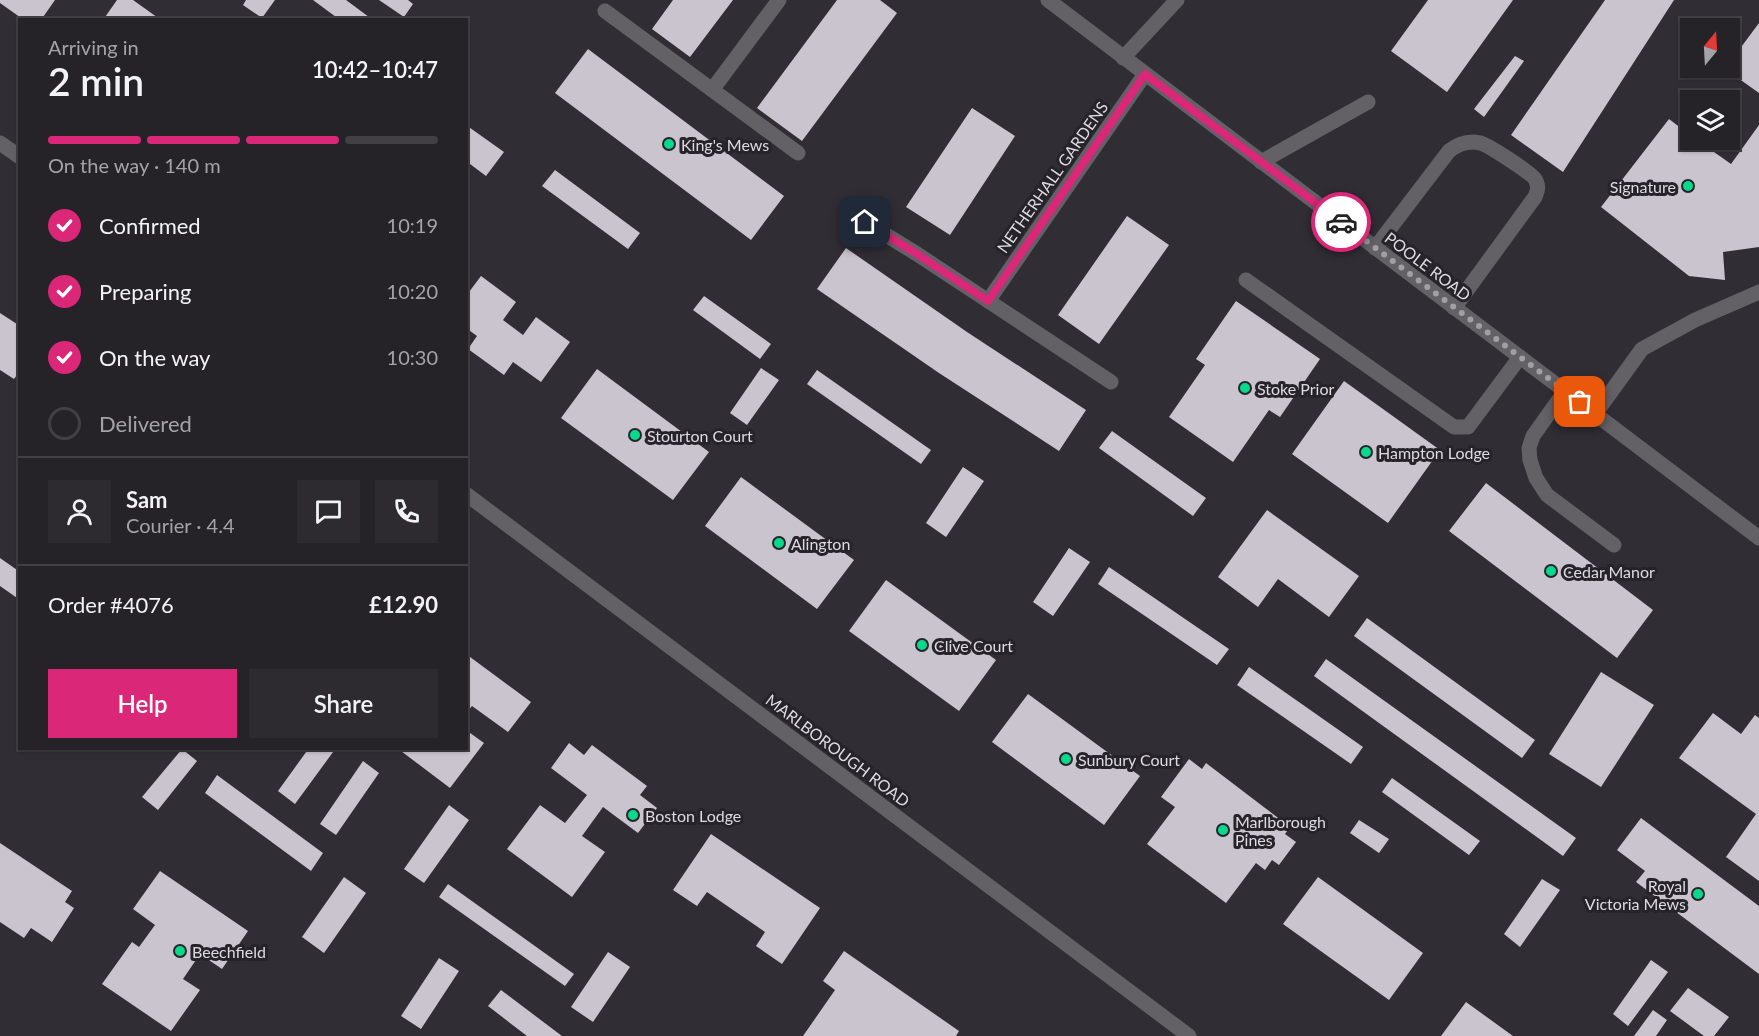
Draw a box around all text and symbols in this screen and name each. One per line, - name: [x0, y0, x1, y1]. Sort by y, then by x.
- north arrow: [1680, 18, 1740, 78]
- map controls: [1680, 18, 1740, 150]
- text: Arriving in: [48, 35, 139, 59]
- text: 10:42–10:47: [312, 56, 438, 83]
- text: 2 min: [48, 58, 144, 104]
- button: layers: [1680, 90, 1740, 150]
- street label: NETHERHALL GARDENS: [993, 98, 1111, 256]
- place label: King's Mews: [681, 135, 769, 154]
- marker: King's Mews: [662, 137, 676, 151]
- text: On the way · 140 m: [48, 153, 221, 177]
- place label: Signature: [1610, 177, 1676, 196]
- marker: Signature: [1681, 179, 1695, 193]
- courier: [1311, 192, 1371, 252]
- pin: [839, 196, 890, 247]
- icon: home: [848, 205, 881, 238]
- icon: car: [1325, 206, 1358, 239]
- icon: check: [48, 209, 81, 242]
- text: Confirmed: [99, 212, 201, 239]
- text: 10:19: [387, 213, 438, 237]
- street label: POOLE ROAD: [1381, 228, 1475, 304]
- icon: check: [48, 275, 81, 308]
- text: Preparing: [99, 278, 191, 305]
- text: 10:20: [387, 279, 438, 303]
- icon: check: [48, 341, 81, 374]
- text: On the way: [99, 344, 210, 371]
- text: 10:30: [387, 345, 438, 369]
- pin: [1554, 376, 1605, 427]
- place label: Stoke Prior: [1257, 379, 1334, 398]
- marker: Stoke Prior: [1238, 381, 1252, 395]
- icon: bag: [1563, 385, 1596, 418]
- text: Delivered: [99, 410, 192, 437]
- place label: Stourton Court: [647, 426, 753, 445]
- marker: Stourton Court: [628, 428, 642, 442]
- place label: Hampton Lodge: [1378, 443, 1490, 462]
- marker: Hampton Lodge: [1359, 445, 1373, 459]
- button: person: [48, 480, 111, 543]
- button: chat: [297, 480, 360, 543]
- button: phone: [375, 480, 438, 543]
- text: Sam: [126, 486, 168, 513]
- text: Courier · 4.4: [126, 513, 235, 537]
- place label: Alington: [791, 534, 850, 553]
- marker: Alington: [772, 536, 786, 550]
- place label: Cedar Manor: [1563, 562, 1655, 581]
- marker: Cedar Manor: [1544, 564, 1558, 578]
- text: Order #4076: [48, 591, 174, 618]
- text: £12.90: [369, 591, 438, 618]
- place label: Clive Court: [934, 636, 1013, 655]
- marker: Clive Court: [915, 638, 929, 652]
- button: Help: [48, 669, 237, 738]
- button: Share: [249, 669, 438, 738]
- street label: MARLBOROUGH ROAD: [762, 690, 914, 810]
- place label: Sunbury Court: [1078, 750, 1180, 769]
- marker: Sunbury Court: [1059, 752, 1073, 766]
- place label: Boston Lodge: [645, 806, 741, 825]
- marker: Boston Lodge: [626, 808, 640, 822]
- place label: Marlborough Pines: [1235, 812, 1326, 849]
- marker: Marlborough Pines: [1216, 823, 1230, 837]
- place label: Royal Victoria Mews: [1585, 876, 1686, 913]
- marker: Royal Victoria Mews: [1691, 887, 1705, 901]
- place label: Beechfield: [192, 942, 266, 961]
- marker: Beechfield: [173, 944, 187, 958]

